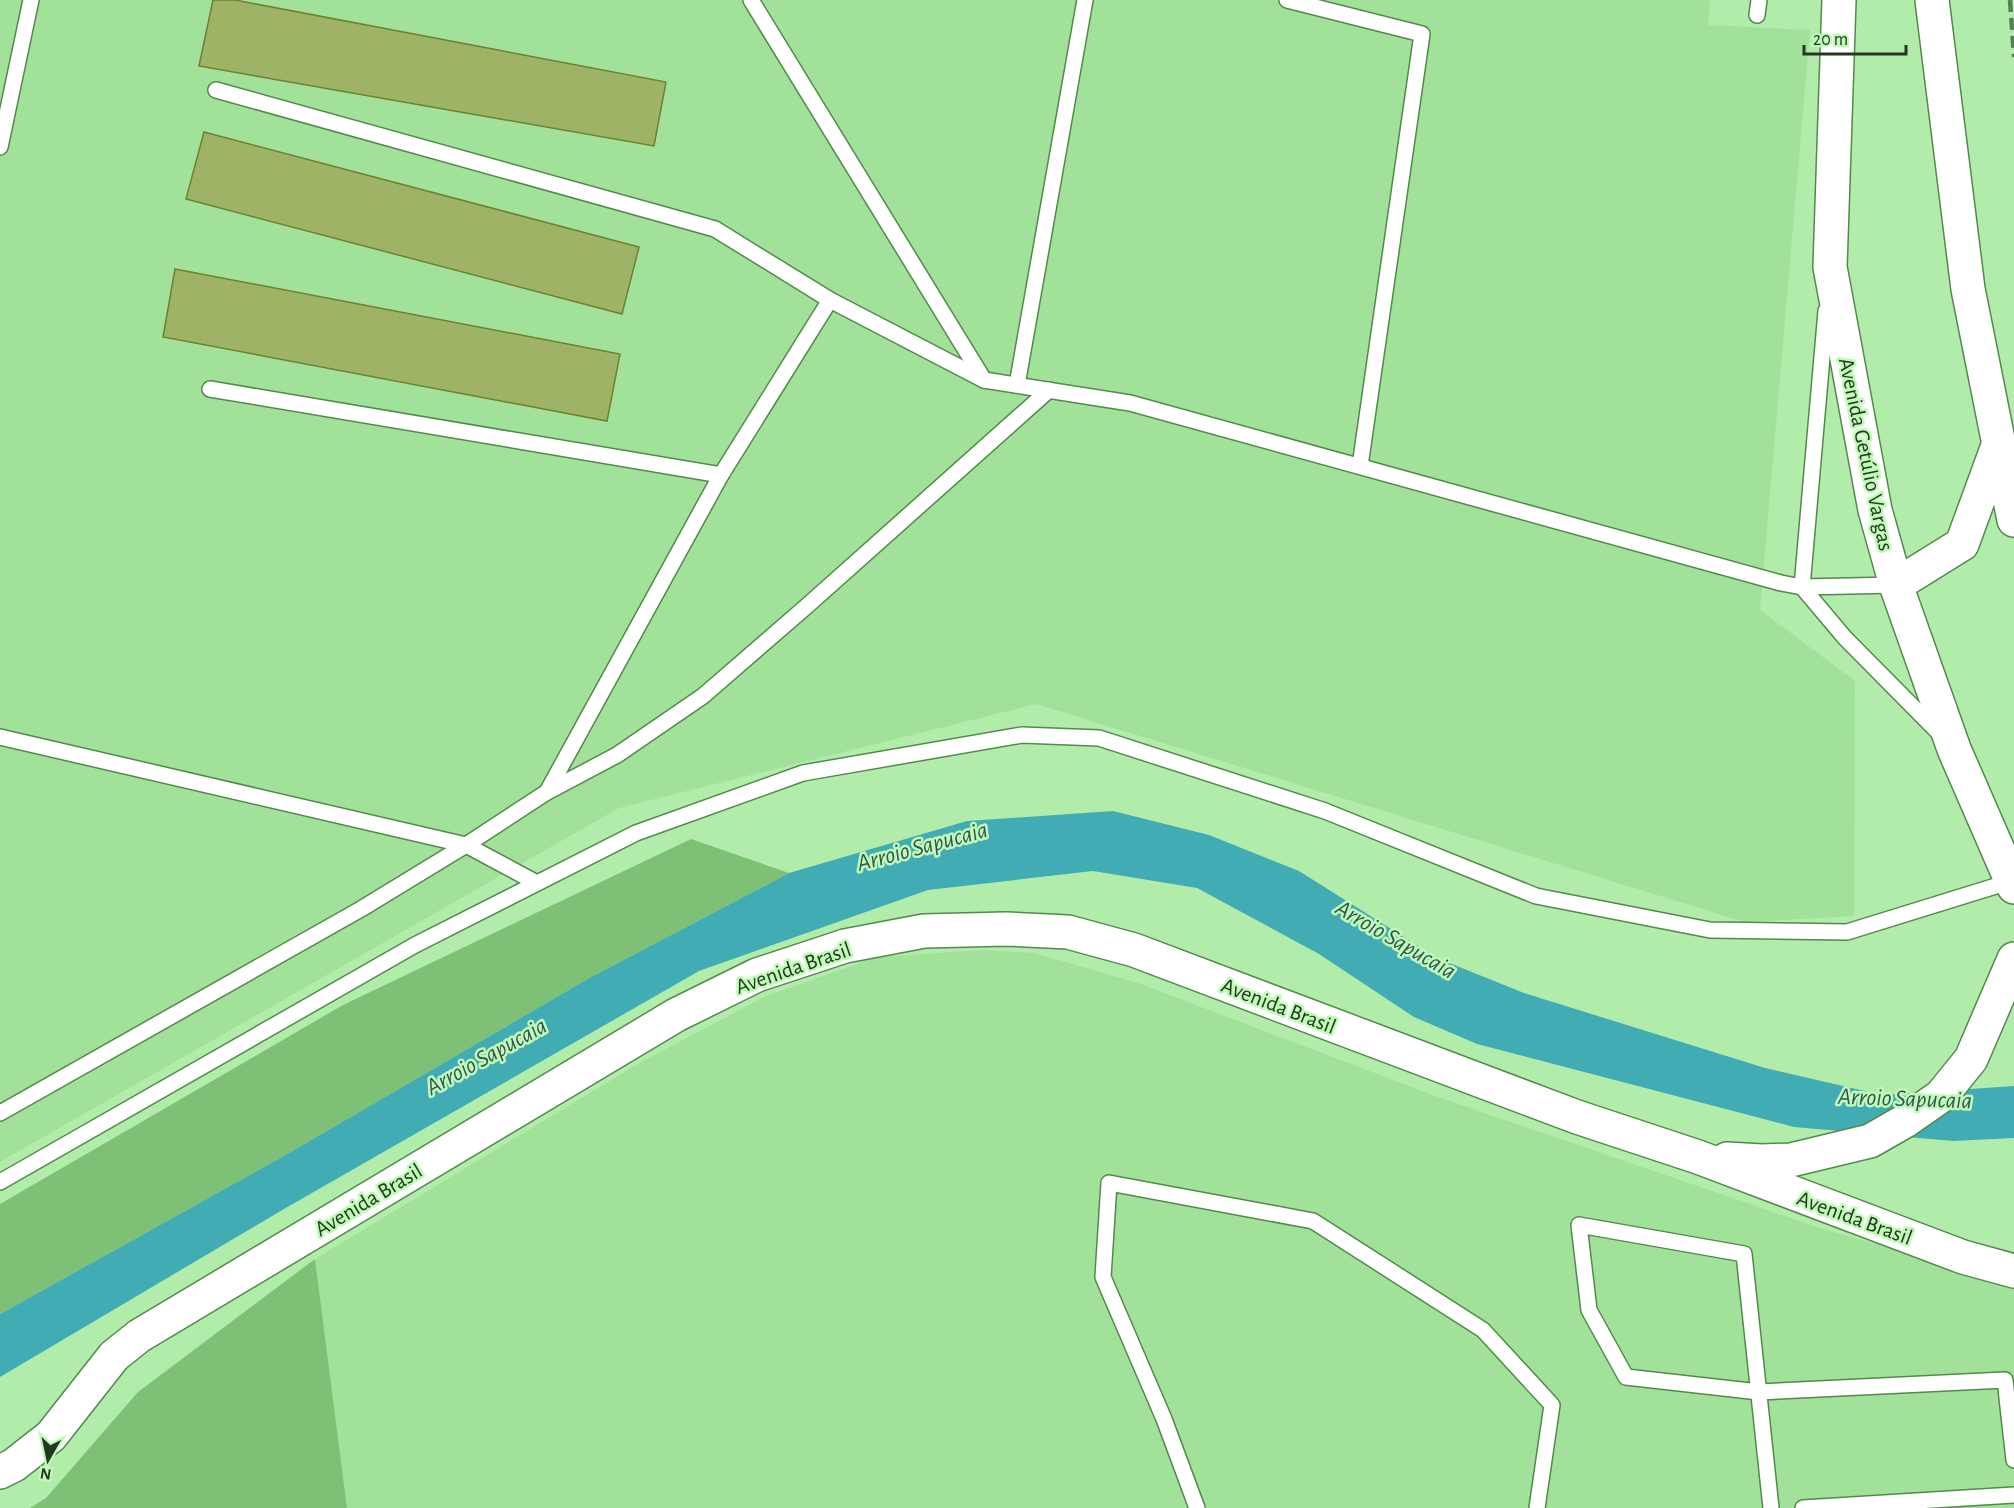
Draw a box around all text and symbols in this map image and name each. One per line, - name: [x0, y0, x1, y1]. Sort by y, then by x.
- scale bar: [1804, 18, 1906, 56]
- text: 20 m: [1813, 31, 1848, 49]
- street label: Avenida Getúlio Vargas: [1835, 356, 1897, 553]
- water label: Arroio Sapucaia: [853, 818, 990, 876]
- water label: Arroio Sapucaia: [1331, 895, 1460, 984]
- street label: Avenida Brasil: [733, 938, 854, 998]
- street label: Avenida Brasil: [1218, 974, 1339, 1038]
- water label: Arroio Sapucaia: [421, 1014, 551, 1100]
- water label: Arroio Sapucaia: [1836, 1085, 1972, 1113]
- street label: Avenida Brasil: [311, 1159, 426, 1240]
- street label: Avenida Brasil: [1794, 1187, 1915, 1249]
- north arrow: [18, 1430, 78, 1490]
- text: N: [39, 1465, 53, 1483]

